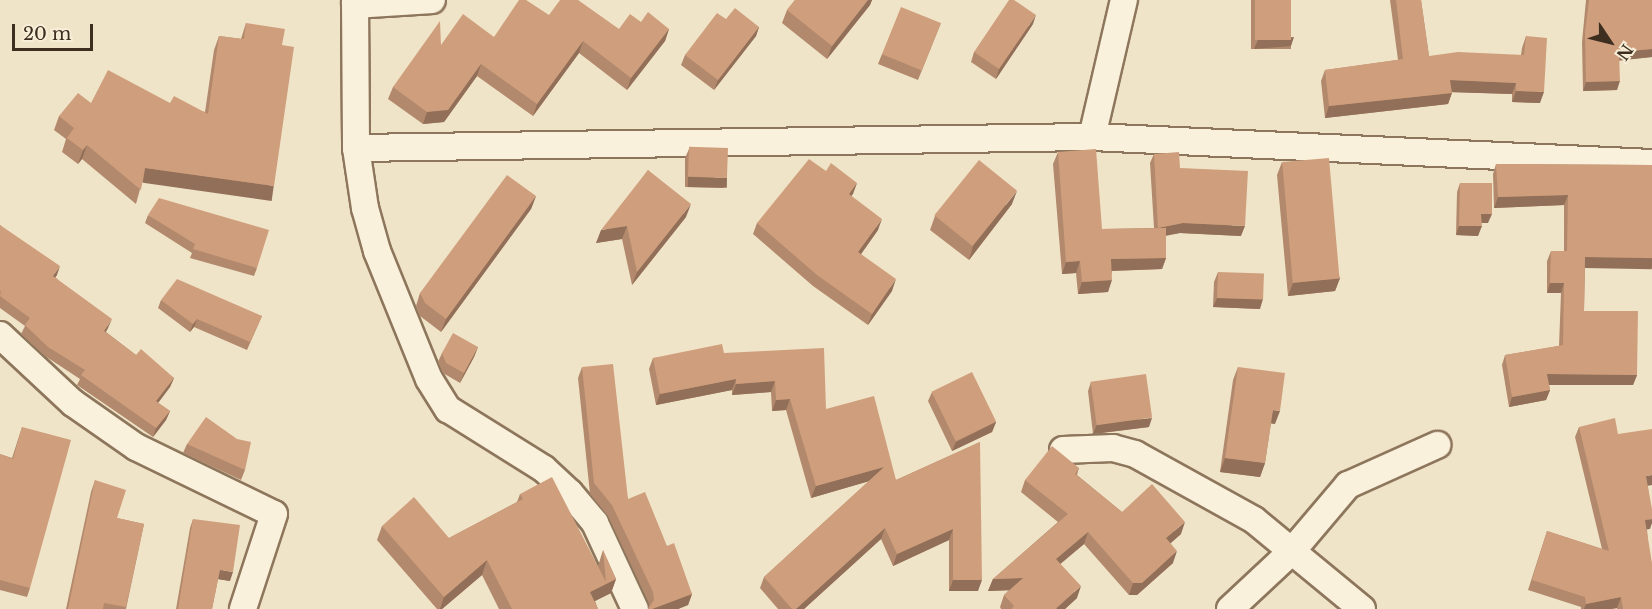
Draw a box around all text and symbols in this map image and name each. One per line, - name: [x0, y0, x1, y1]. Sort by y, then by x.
- scale bar: [15, 12, 96, 50]
- north arrow: [1580, 12, 1640, 72]
- text: 20 m: [23, 23, 71, 45]
- text: N: [1612, 40, 1637, 64]

